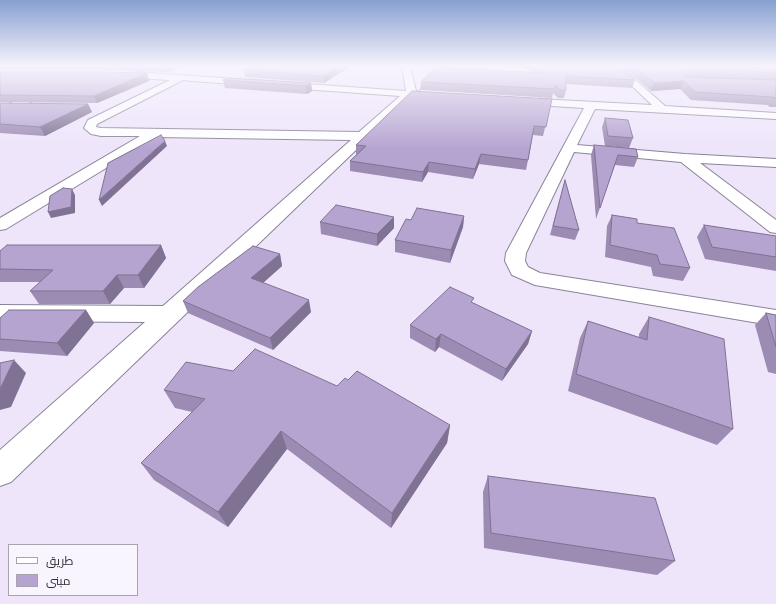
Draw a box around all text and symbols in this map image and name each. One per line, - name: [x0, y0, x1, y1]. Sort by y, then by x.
- legend: [8, 544, 138, 596]
- text: طريق: [46, 549, 73, 572]
- text: مبنى: [46, 569, 71, 592]

